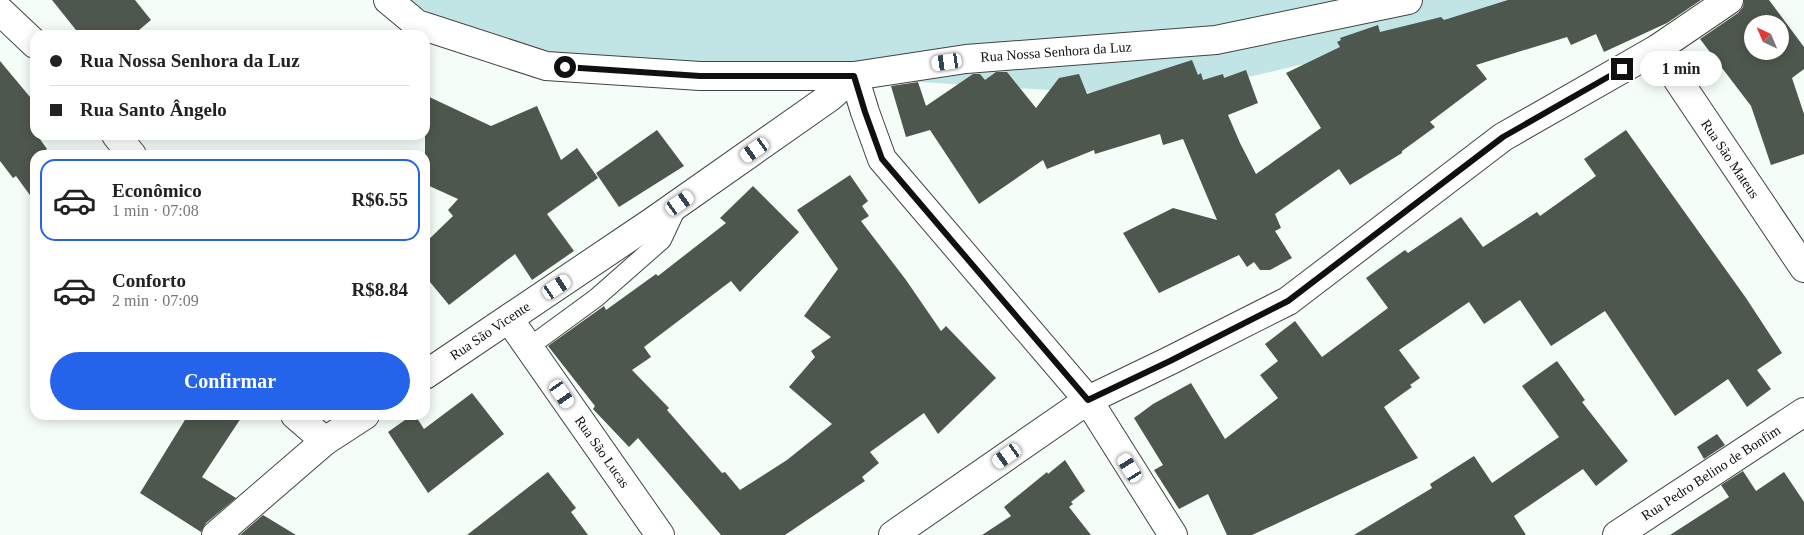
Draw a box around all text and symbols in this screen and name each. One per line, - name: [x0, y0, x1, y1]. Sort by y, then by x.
- north arrow: [1744, 15, 1789, 60]
- map controls: [1744, 15, 1789, 60]
- street label: Rua Nossa Senhora da Luz: [980, 39, 1132, 65]
- text: Rua Nossa Senhora da Luz: [80, 50, 300, 71]
- car: [931, 52, 962, 72]
- callout: 1 min: [1640, 52, 1722, 86]
- route start: [554, 56, 576, 78]
- route end: [1611, 58, 1633, 80]
- text: 1 min: [1662, 60, 1700, 77]
- text: Rua Santo Ângelo: [80, 99, 227, 120]
- street label: Rua São Mateus: [1698, 117, 1762, 201]
- car: [738, 135, 771, 165]
- icon: car: [52, 178, 97, 223]
- text: Econômico: [112, 180, 202, 201]
- car: [663, 188, 696, 218]
- text: R$6.55: [352, 189, 408, 210]
- text: 1 min · 07:08: [112, 202, 199, 219]
- icon: car: [52, 268, 97, 313]
- text: Conforto: [112, 270, 186, 291]
- car: [540, 272, 573, 302]
- text: R$8.84: [352, 279, 408, 300]
- text: 2 min · 07:09: [112, 292, 199, 309]
- street label: Rua São Vicente: [447, 299, 533, 363]
- button: Confirmar: [50, 352, 410, 410]
- car: [547, 377, 576, 411]
- street label: Rua São Lucas: [572, 413, 632, 491]
- street label: Rua Pedro Belino de Bonfim: [1639, 422, 1783, 524]
- car: [990, 441, 1023, 471]
- car: [1115, 451, 1144, 485]

